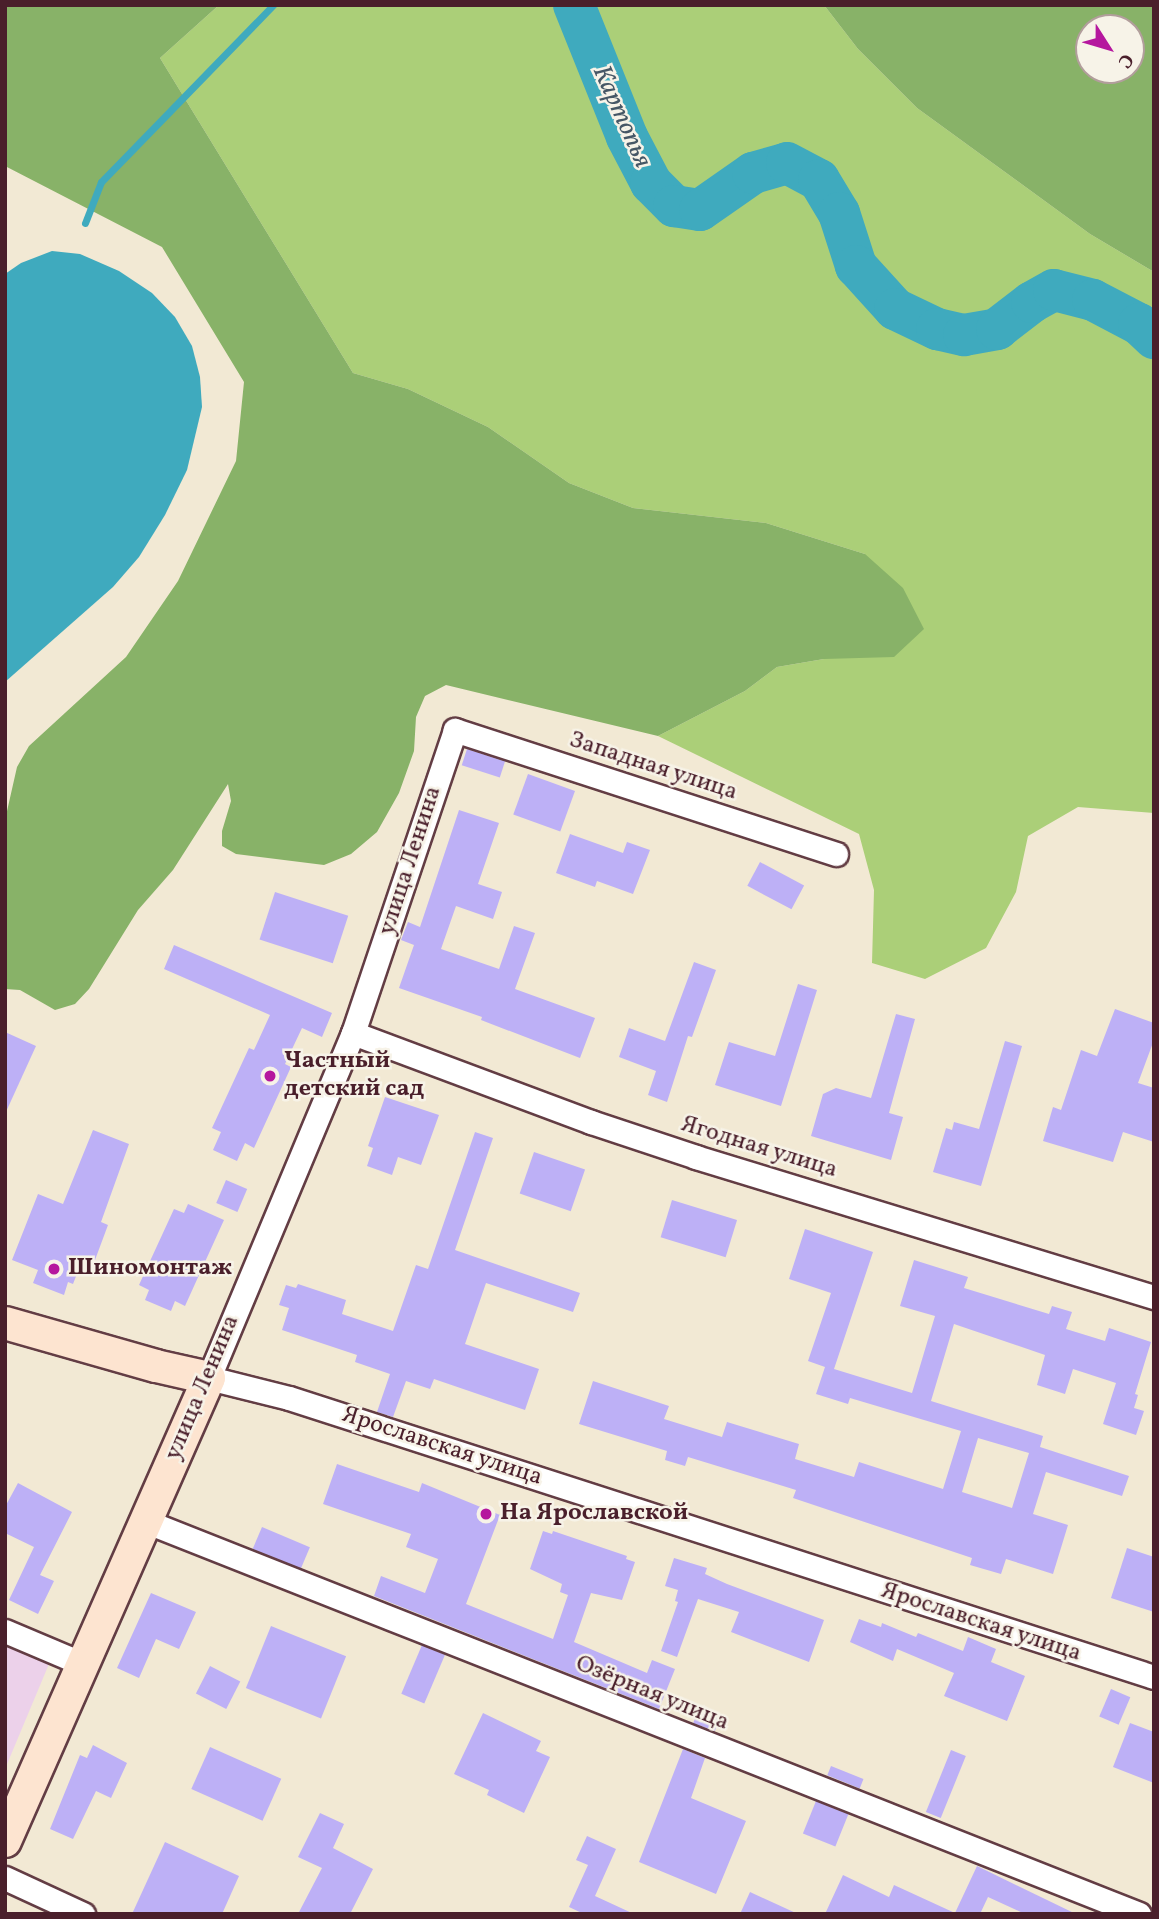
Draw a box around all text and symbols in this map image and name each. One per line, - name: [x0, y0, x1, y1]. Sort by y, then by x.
- north arrow: [1075, 14, 1145, 84]
- text: С: [1111, 48, 1139, 73]
- water label: Картопья: [585, 61, 657, 173]
- street label: Западная улица: [565, 726, 741, 808]
- street label: улица Ленина: [373, 783, 449, 939]
- place label: Частный детский сад: [284, 1048, 424, 1104]
- marker: Частный детский сад: [262, 1068, 278, 1084]
- street label: Ягодная улица: [677, 1110, 841, 1186]
- place label: Шиномонтаж: [68, 1255, 232, 1283]
- marker: Шиномонтаж: [46, 1261, 62, 1277]
- street label: улица Ленина: [159, 1311, 247, 1465]
- street label: Ярославская улица: [338, 1401, 546, 1493]
- place label: На Ярославской: [500, 1500, 688, 1528]
- marker: На Ярославской: [478, 1506, 494, 1522]
- street label: Ярославская улица: [877, 1577, 1085, 1669]
- street label: Озёрная улица: [571, 1650, 733, 1738]

